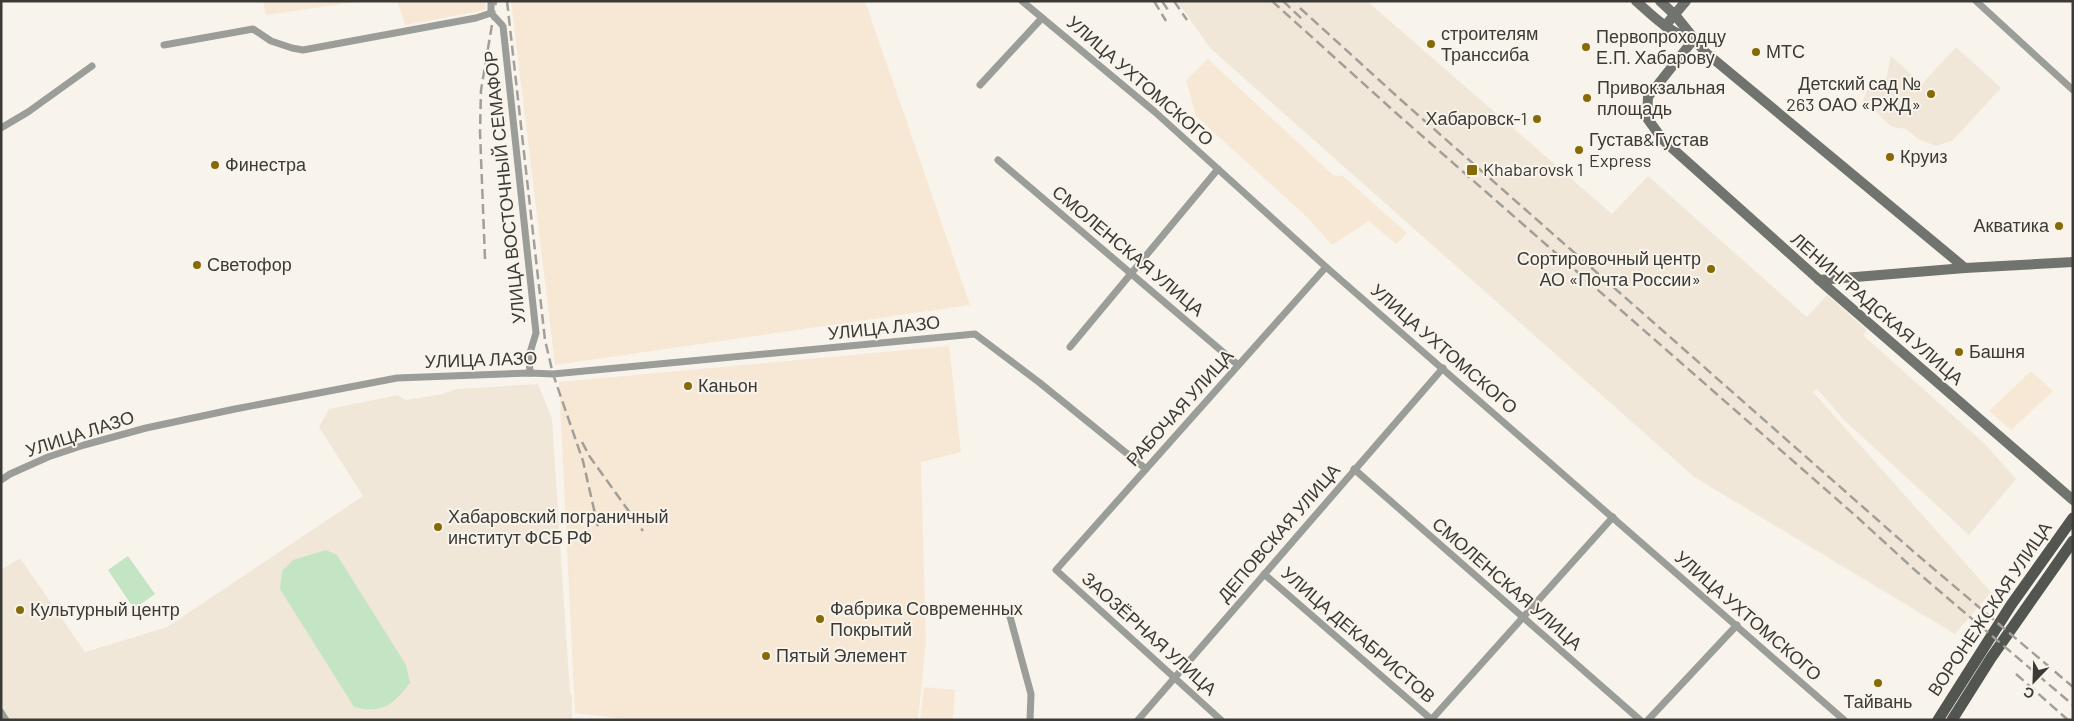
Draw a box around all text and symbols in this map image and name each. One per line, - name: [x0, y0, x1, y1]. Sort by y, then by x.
- street label: УЛИЦА УХТОМСКОГО: [1063, 11, 1218, 150]
- place label: строителям Транссиба: [1441, 22, 1538, 65]
- place label: Первопроходцу Е.П. Хабарову: [1596, 25, 1726, 68]
- marker: строителям Транссиба: [1425, 38, 1437, 50]
- place label: МТС: [1766, 40, 1805, 62]
- marker: Первопроходцу Е.П. Хабарову: [1580, 41, 1592, 53]
- marker: МТС: [1750, 46, 1762, 58]
- street label: УЛИЦА ВОСТОЧНЫЙ СЕМАФОР: [479, 49, 529, 325]
- place label: Детский сад № 263 ОАО «РЖД»: [1786, 72, 1921, 115]
- place label: Привокзальная площадь: [1597, 76, 1725, 119]
- marker: Детский сад № 263 ОАО «РЖД»: [1925, 88, 1937, 100]
- marker: Привокзальная площадь: [1581, 92, 1593, 104]
- place label: Хабаровск-1: [1425, 107, 1527, 129]
- marker: Хабаровск-1: [1531, 113, 1543, 125]
- place label: Густав&Густав Express: [1589, 128, 1709, 171]
- marker: Густав&Густав Express: [1573, 144, 1585, 156]
- place label: Круиз: [1900, 145, 1948, 167]
- marker: Круиз: [1884, 151, 1896, 163]
- place label: Финестра: [225, 153, 307, 175]
- place label: Khabarovsk 1: [1483, 158, 1583, 180]
- marker: Финестра: [209, 159, 221, 171]
- marker: Khabarovsk 1: [1465, 163, 1479, 177]
- street label: СМОЛЕНСКАЯ УЛИЦА: [1048, 180, 1209, 320]
- place label: Акватика: [1974, 214, 2050, 236]
- marker: Акватика: [2053, 220, 2065, 232]
- street label: ЛЕНИНГРАДСКАЯ УЛИЦА: [1787, 227, 1968, 389]
- place label: Сортировочный центр АО «Почта России»: [1517, 247, 1701, 290]
- place label: Светофор: [207, 253, 292, 275]
- marker: Светофор: [191, 259, 203, 271]
- marker: Сортировочный центр АО «Почта России»: [1705, 263, 1717, 275]
- street label: УЛИЦА УХТОМСКОГО: [1367, 279, 1522, 418]
- street label: УЛИЦА ЛАЗО: [827, 310, 941, 344]
- place label: Башня: [1969, 340, 2025, 362]
- street label: РАБОЧАЯ УЛИЦА: [1121, 344, 1237, 470]
- street label: УЛИЦА ЛАЗО: [424, 346, 538, 372]
- marker: Башня: [1953, 346, 1965, 358]
- place label: Каньон: [698, 374, 758, 396]
- marker: Каньон: [682, 380, 694, 392]
- street label: УЛИЦА ЛАЗО: [23, 405, 137, 461]
- street label: ДЕПОВСКАЯ УЛИЦА: [1212, 459, 1344, 606]
- place label: Хабаровский пограничный институт ФСБ РФ: [448, 505, 669, 548]
- street label: СМОЛЕНСКАЯ УЛИЦА: [1428, 512, 1587, 654]
- street label: ВОРОНЕЖСКАЯ УЛИЦА: [1924, 518, 2056, 700]
- marker: Хабаровский пограничный институт ФСБ РФ: [432, 521, 444, 533]
- street label: УЛИЦА УХТОМСКОГО: [1671, 546, 1826, 685]
- street label: УЛИЦА ДЕКАБРИСТОВ: [1277, 561, 1440, 707]
- street label: ЗАОЗЁРНАЯ УЛИЦА: [1078, 567, 1222, 700]
- place label: Фабрика Современных Покрытий: [830, 597, 1023, 640]
- place label: Культурный центр: [30, 598, 180, 620]
- marker: Культурный центр: [14, 604, 26, 616]
- marker: Фабрика Современных Покрытий: [814, 613, 826, 625]
- place label: Пятый Элемент: [776, 644, 907, 666]
- marker: Пятый Элемент: [760, 650, 772, 662]
- north arrow: [2009, 656, 2059, 706]
- marker: Тайвань: [1872, 677, 1884, 689]
- place label: Тайвань: [1844, 690, 1912, 712]

